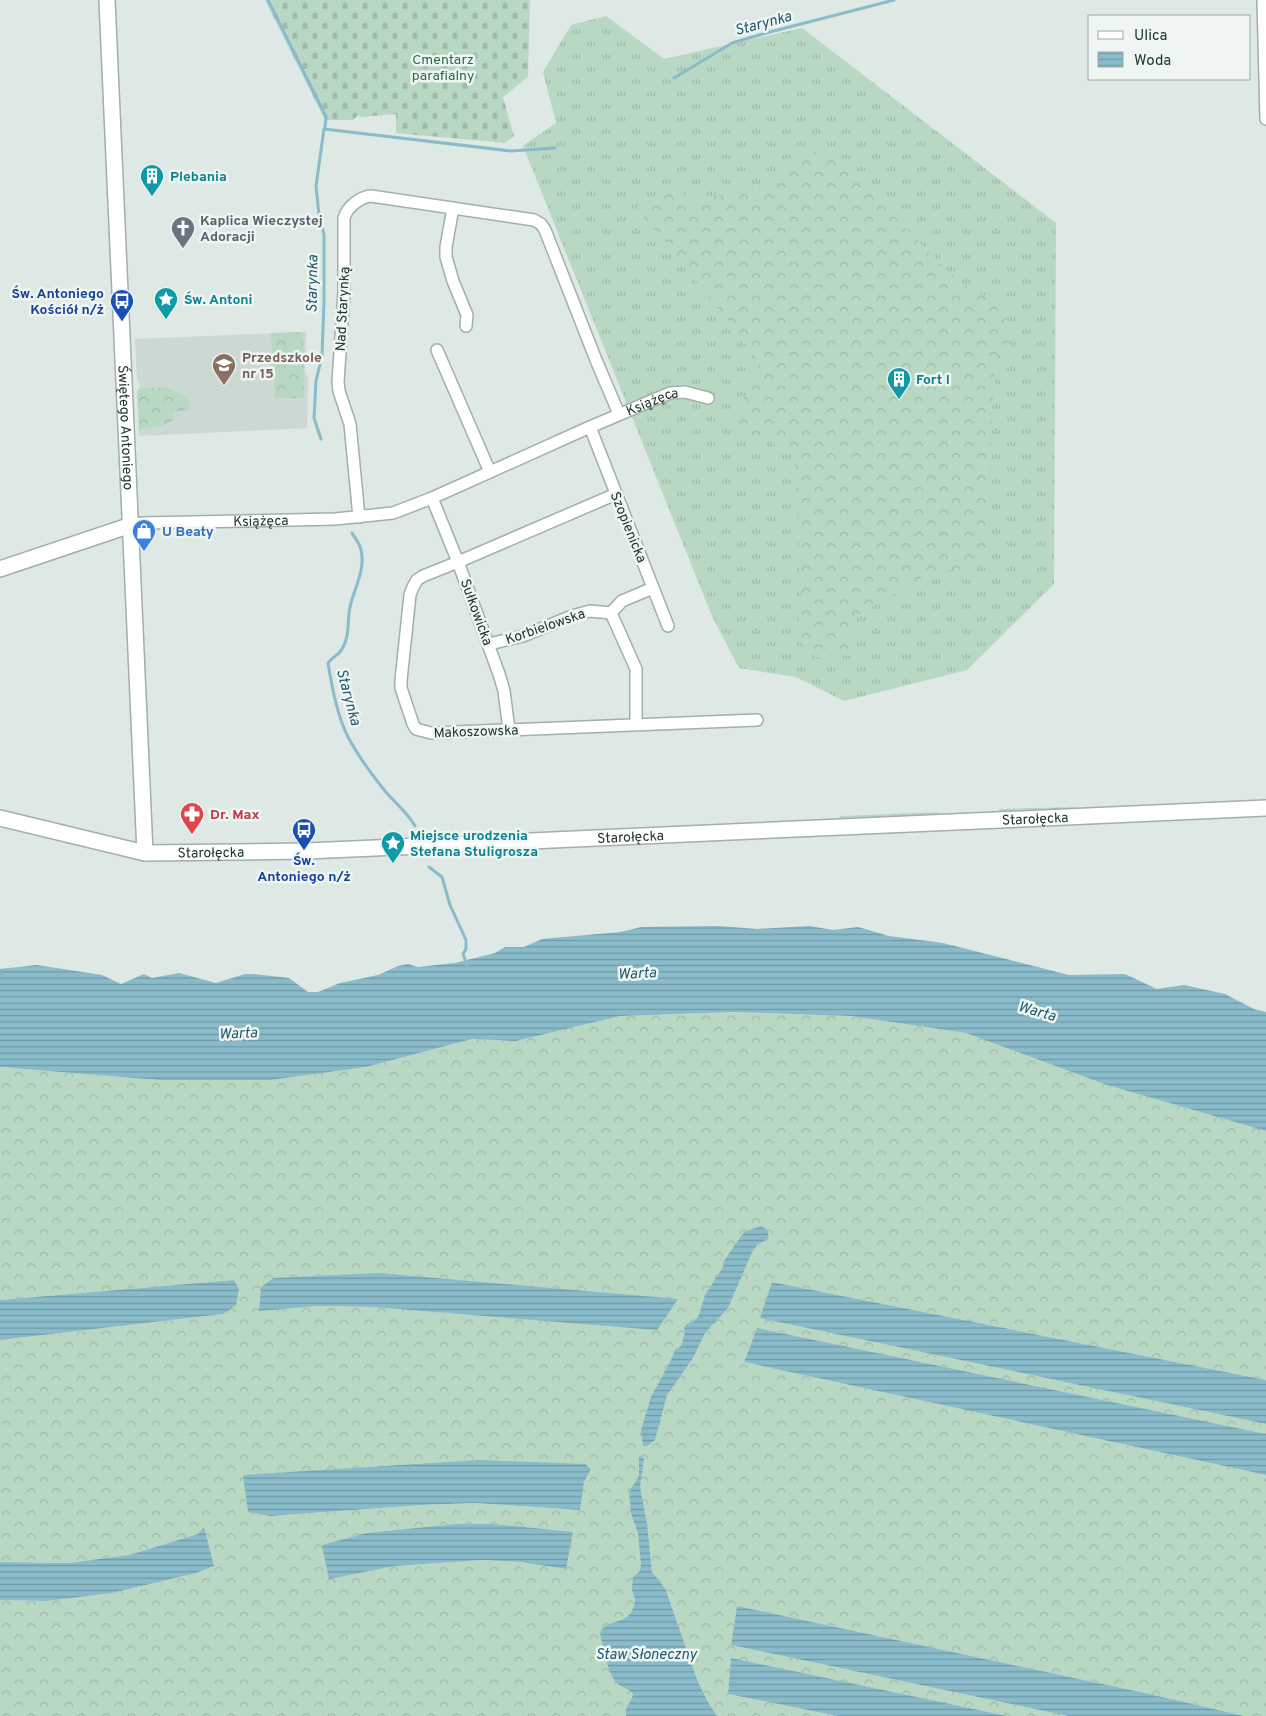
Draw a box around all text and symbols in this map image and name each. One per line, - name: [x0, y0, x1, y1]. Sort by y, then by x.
- water label: Starynka: [733, 8, 794, 41]
- legend: [1088, 15, 1251, 80]
- text: Ulica: [1134, 27, 1167, 46]
- park label: Cmentarz parafialny: [412, 52, 474, 85]
- text: Woda: [1134, 52, 1171, 71]
- building icon: Plebania: [139, 163, 165, 197]
- place label: Plebania: [170, 169, 227, 186]
- place label: Kaplica Wieczystej Adoracji: [200, 213, 323, 246]
- church icon: Kaplica Wieczystej Adoracji: [170, 215, 196, 249]
- water label: Starynka: [303, 255, 324, 313]
- street label: Nad Starynką: [333, 266, 354, 352]
- place label: Św. Antoniego Kościół n/ż: [12, 285, 104, 319]
- place icon: Św. Antoni: [153, 286, 179, 320]
- bus stop icon: Św. Antoniego Kościół n/ż: [109, 288, 135, 322]
- place label: Św. Antoni: [184, 291, 253, 309]
- place label: Przedszkole nr 15: [242, 350, 322, 383]
- school or university icon: Przedszkole nr 15: [211, 352, 237, 386]
- street label: Świętego Antoniego: [113, 365, 136, 491]
- building icon: Fort I: [886, 366, 912, 400]
- place label: Fort I: [916, 372, 950, 389]
- street label: Książęca: [624, 385, 679, 421]
- street label: Szopienicka: [606, 490, 650, 566]
- street label: Książęca: [233, 513, 289, 531]
- shop icon: U Beaty: [131, 518, 157, 552]
- place label: U Beaty: [162, 524, 214, 541]
- street label: Sułkowicka: [456, 577, 495, 648]
- street label: Korbielowska: [503, 606, 588, 649]
- water label: Starynka: [331, 667, 364, 728]
- street label: Makoszowska: [433, 723, 519, 742]
- pharmacy icon: Dr. Max: [179, 801, 205, 835]
- place label: Dr. Max: [210, 807, 260, 824]
- street label: Starołęcka: [1001, 810, 1069, 830]
- bus stop icon: Św. Antoniego n/ż: [291, 817, 317, 851]
- place label: Miejsce urodzenia Stefana Stuligrosza: [410, 828, 538, 861]
- street label: Starołęcka: [597, 828, 664, 848]
- place icon: Miejsce urodzenia Stefana Stuligrosza: [380, 830, 406, 864]
- street label: Starołęcka: [177, 845, 244, 863]
- place label: Św. Antoniego n/ż: [257, 852, 351, 886]
- water label: Warta: [617, 964, 657, 985]
- water label: Warta: [1015, 998, 1058, 1027]
- water label: Warta: [219, 1024, 258, 1045]
- water label: Staw Słoneczny: [595, 1646, 698, 1665]

